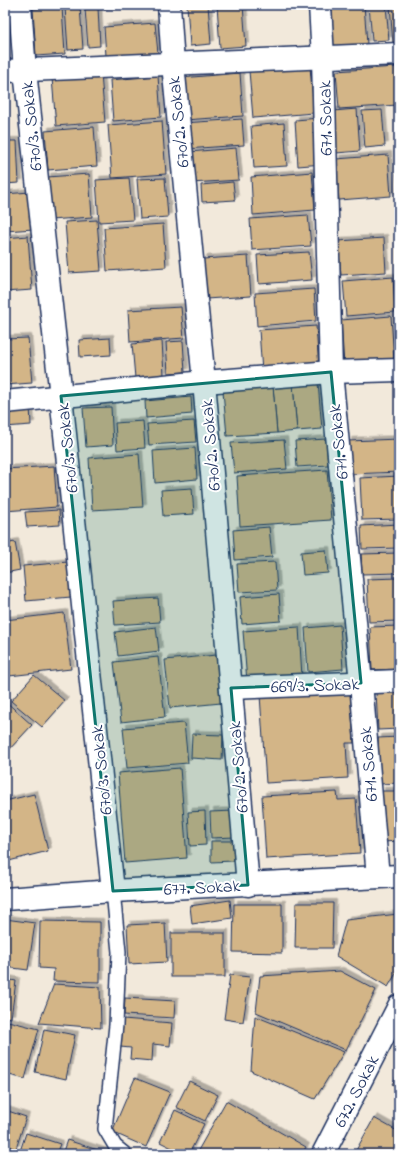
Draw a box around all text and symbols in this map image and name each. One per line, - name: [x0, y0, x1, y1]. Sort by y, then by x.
- street label: 670/2. Sokak: [162, 75, 198, 169]
- street label: 670/3. Sokak: [15, 79, 51, 172]
- street label: 671. Sokak: [313, 80, 341, 156]
- street label: 670/2. Sokak: [195, 398, 229, 492]
- street label: 670/3. Sokak: [51, 401, 87, 494]
- street label: 671. Sokak: [323, 403, 357, 480]
- street label: 669/3. Sokak: [270, 672, 360, 702]
- street label: 670/2. Sokak: [223, 720, 257, 814]
- street label: 670/3. Sokak: [85, 723, 121, 816]
- street label: 671. Sokak: [354, 725, 386, 802]
- street label: 677. Sokak: [163, 874, 241, 904]
- street label: 672. Sokak: [328, 1051, 387, 1133]

